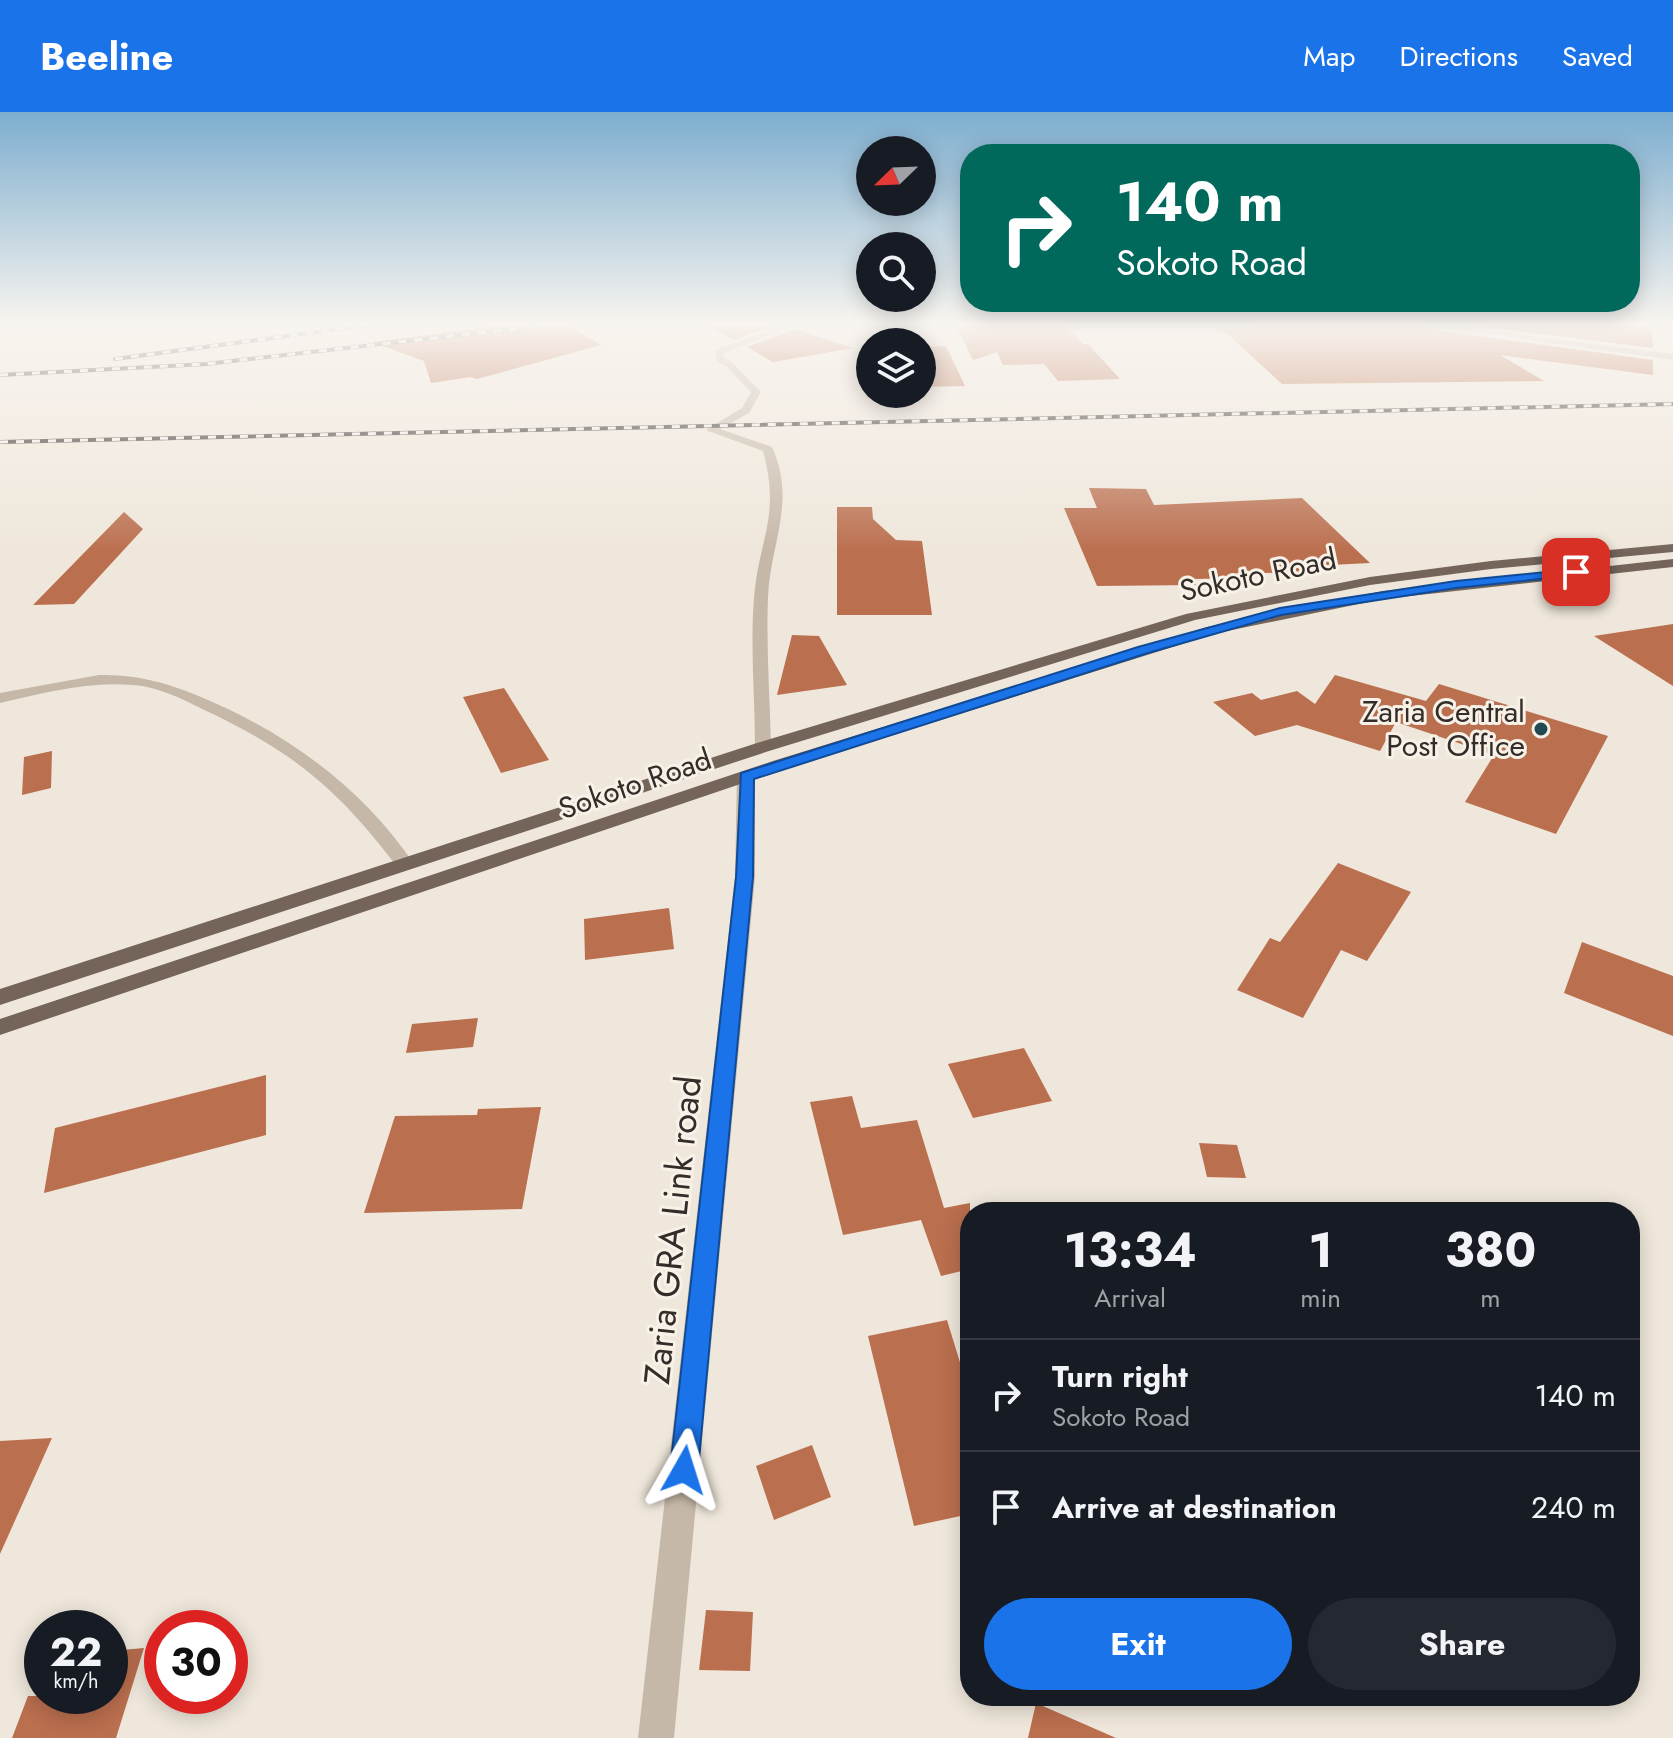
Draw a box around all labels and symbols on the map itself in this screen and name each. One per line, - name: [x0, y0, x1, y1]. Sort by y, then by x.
- north arrow: [856, 136, 936, 216]
- street label: Sokoto Road: [1176, 537, 1340, 612]
- pin: [1542, 538, 1610, 606]
- place label: Zaria Central Post Office: [1362, 690, 1525, 767]
- marker: Zaria Central Post Office: [1532, 720, 1550, 738]
- street label: Sokoto Road: [553, 737, 717, 830]
- street label: Zaria GRA Link road: [630, 1073, 714, 1387]
- position arrow: [642, 1428, 726, 1512]
- speed limit sign: 30: [144, 1610, 248, 1714]

